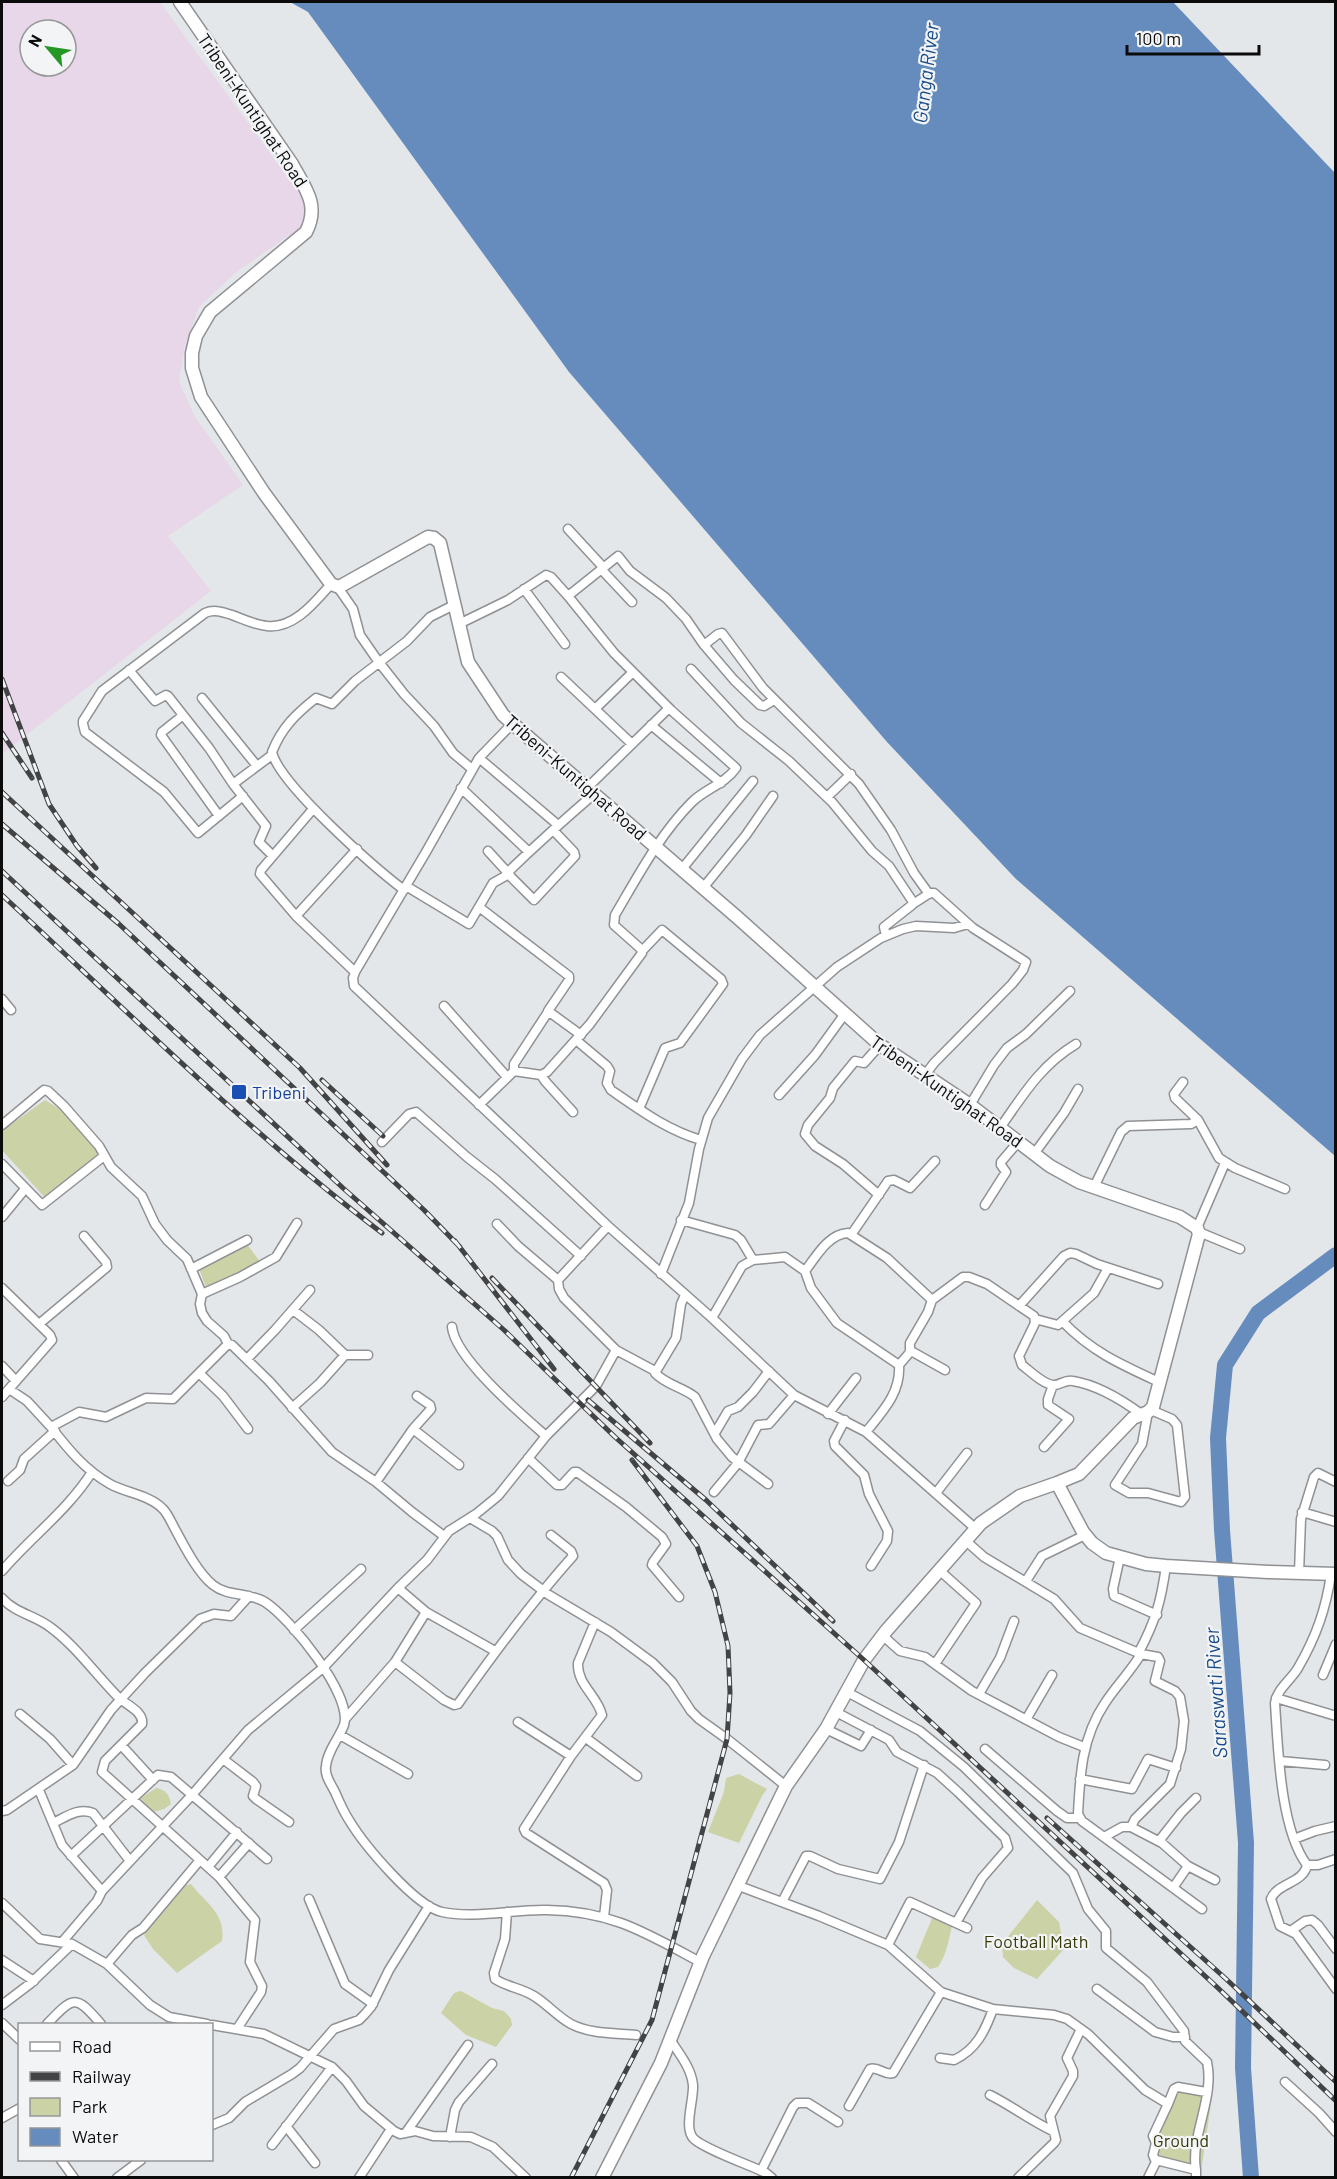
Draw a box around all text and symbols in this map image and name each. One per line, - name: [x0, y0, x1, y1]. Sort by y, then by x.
- north arrow: [18, 18, 78, 78]
- scale bar: [1127, 18, 1259, 56]
- water label: Ganga River: [907, 21, 943, 124]
- text: 100 m: [1136, 27, 1181, 49]
- street label: Tribeni-Kuntighat Road: [193, 29, 313, 191]
- text: N: [24, 31, 45, 50]
- street label: Tribeni-Kuntighat Road: [500, 709, 652, 845]
- street label: Tribeni-Kuntighat Road: [867, 1030, 1027, 1152]
- place label: Tribeni: [252, 1081, 306, 1103]
- marker: Tribeni: [230, 1083, 248, 1101]
- water label: Saraswati River: [1198, 1626, 1232, 1759]
- park label: Football Math: [984, 1930, 1088, 1952]
- legend: [18, 2023, 213, 2161]
- text: Road: [72, 2035, 112, 2057]
- text: Railway: [72, 2065, 131, 2087]
- text: Park: [72, 2095, 107, 2117]
- text: Water: [72, 2125, 119, 2147]
- park label: Ground: [1153, 2129, 1209, 2151]

